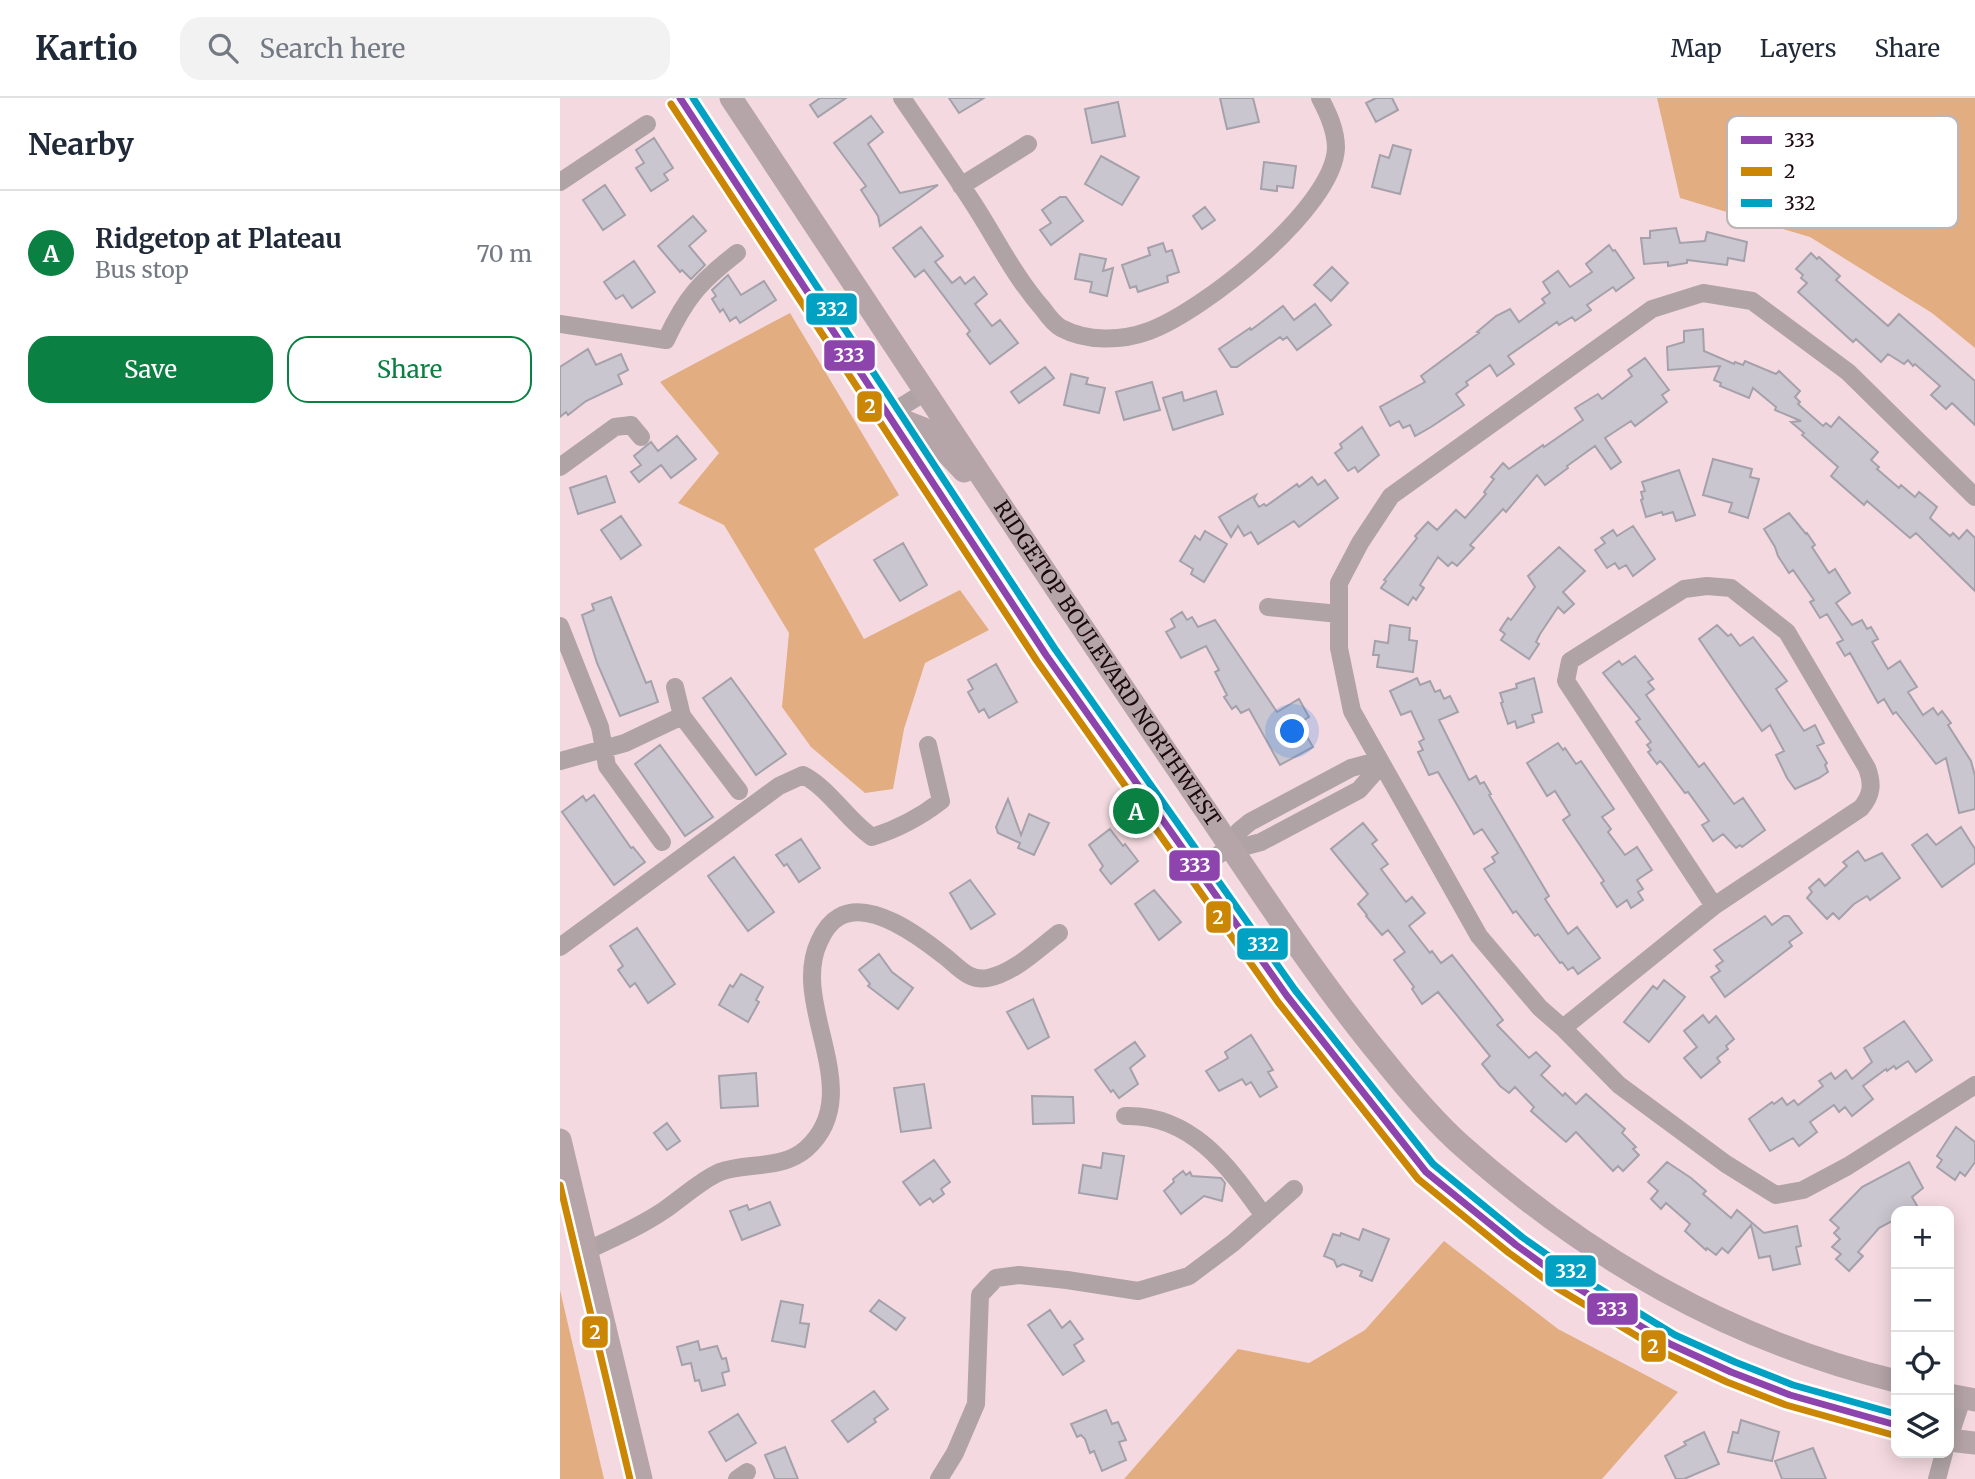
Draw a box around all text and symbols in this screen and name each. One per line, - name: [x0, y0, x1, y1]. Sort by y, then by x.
- search box: [180, 17, 670, 80]
- text: Kartio: [35, 28, 138, 69]
- icon: search: [204, 29, 242, 67]
- text: Search here: [260, 32, 405, 65]
- text: Map: [1671, 33, 1722, 64]
- text: Layers: [1760, 33, 1836, 64]
- text: Share: [1874, 33, 1940, 64]
- legend: [1727, 116, 1958, 228]
- text: Nearby: [28, 125, 134, 163]
- text: 333: [1784, 128, 1815, 152]
- text: 2: [1784, 159, 1795, 183]
- text: 332: [1784, 191, 1816, 215]
- text: Ridgetop at Plateau: [95, 222, 342, 255]
- text: A: [43, 239, 59, 268]
- text: 70 m: [476, 239, 532, 268]
- text: Bus stop: [95, 255, 189, 284]
- line badge: 332: [805, 292, 858, 326]
- text: 332: [816, 297, 848, 321]
- button: Save: [28, 336, 273, 403]
- button: Share: [287, 336, 532, 403]
- line badge: 333: [823, 339, 876, 372]
- text: 333: [833, 343, 865, 367]
- line badge: 2: [856, 390, 883, 423]
- text: 2: [864, 394, 876, 418]
- street label: RIDGETOP BOULEVARD NORTHWEST: [988, 496, 1226, 832]
- your location: [1275, 714, 1309, 748]
- pin: A: [1113, 785, 1159, 837]
- line badge: 333: [1168, 849, 1221, 882]
- text: 333: [1179, 853, 1211, 877]
- line badge: 2: [1205, 900, 1232, 934]
- text: 2: [1212, 905, 1224, 929]
- line badge: 332: [1236, 927, 1289, 961]
- text: 332: [1247, 932, 1279, 956]
- map controls: [1891, 1206, 1954, 1458]
- button: +: [1891, 1206, 1954, 1269]
- line badge: 332: [1544, 1254, 1597, 1288]
- text: 332: [1555, 1259, 1587, 1283]
- button: −: [1891, 1269, 1954, 1332]
- line badge: 333: [1586, 1292, 1639, 1326]
- text: 333: [1596, 1297, 1628, 1321]
- line badge: 2: [581, 1315, 609, 1349]
- text: 2: [589, 1320, 601, 1344]
- line badge: 2: [1640, 1329, 1667, 1363]
- button: locate: [1891, 1332, 1954, 1395]
- text: 2: [1647, 1334, 1659, 1358]
- button: layers: [1891, 1395, 1954, 1458]

